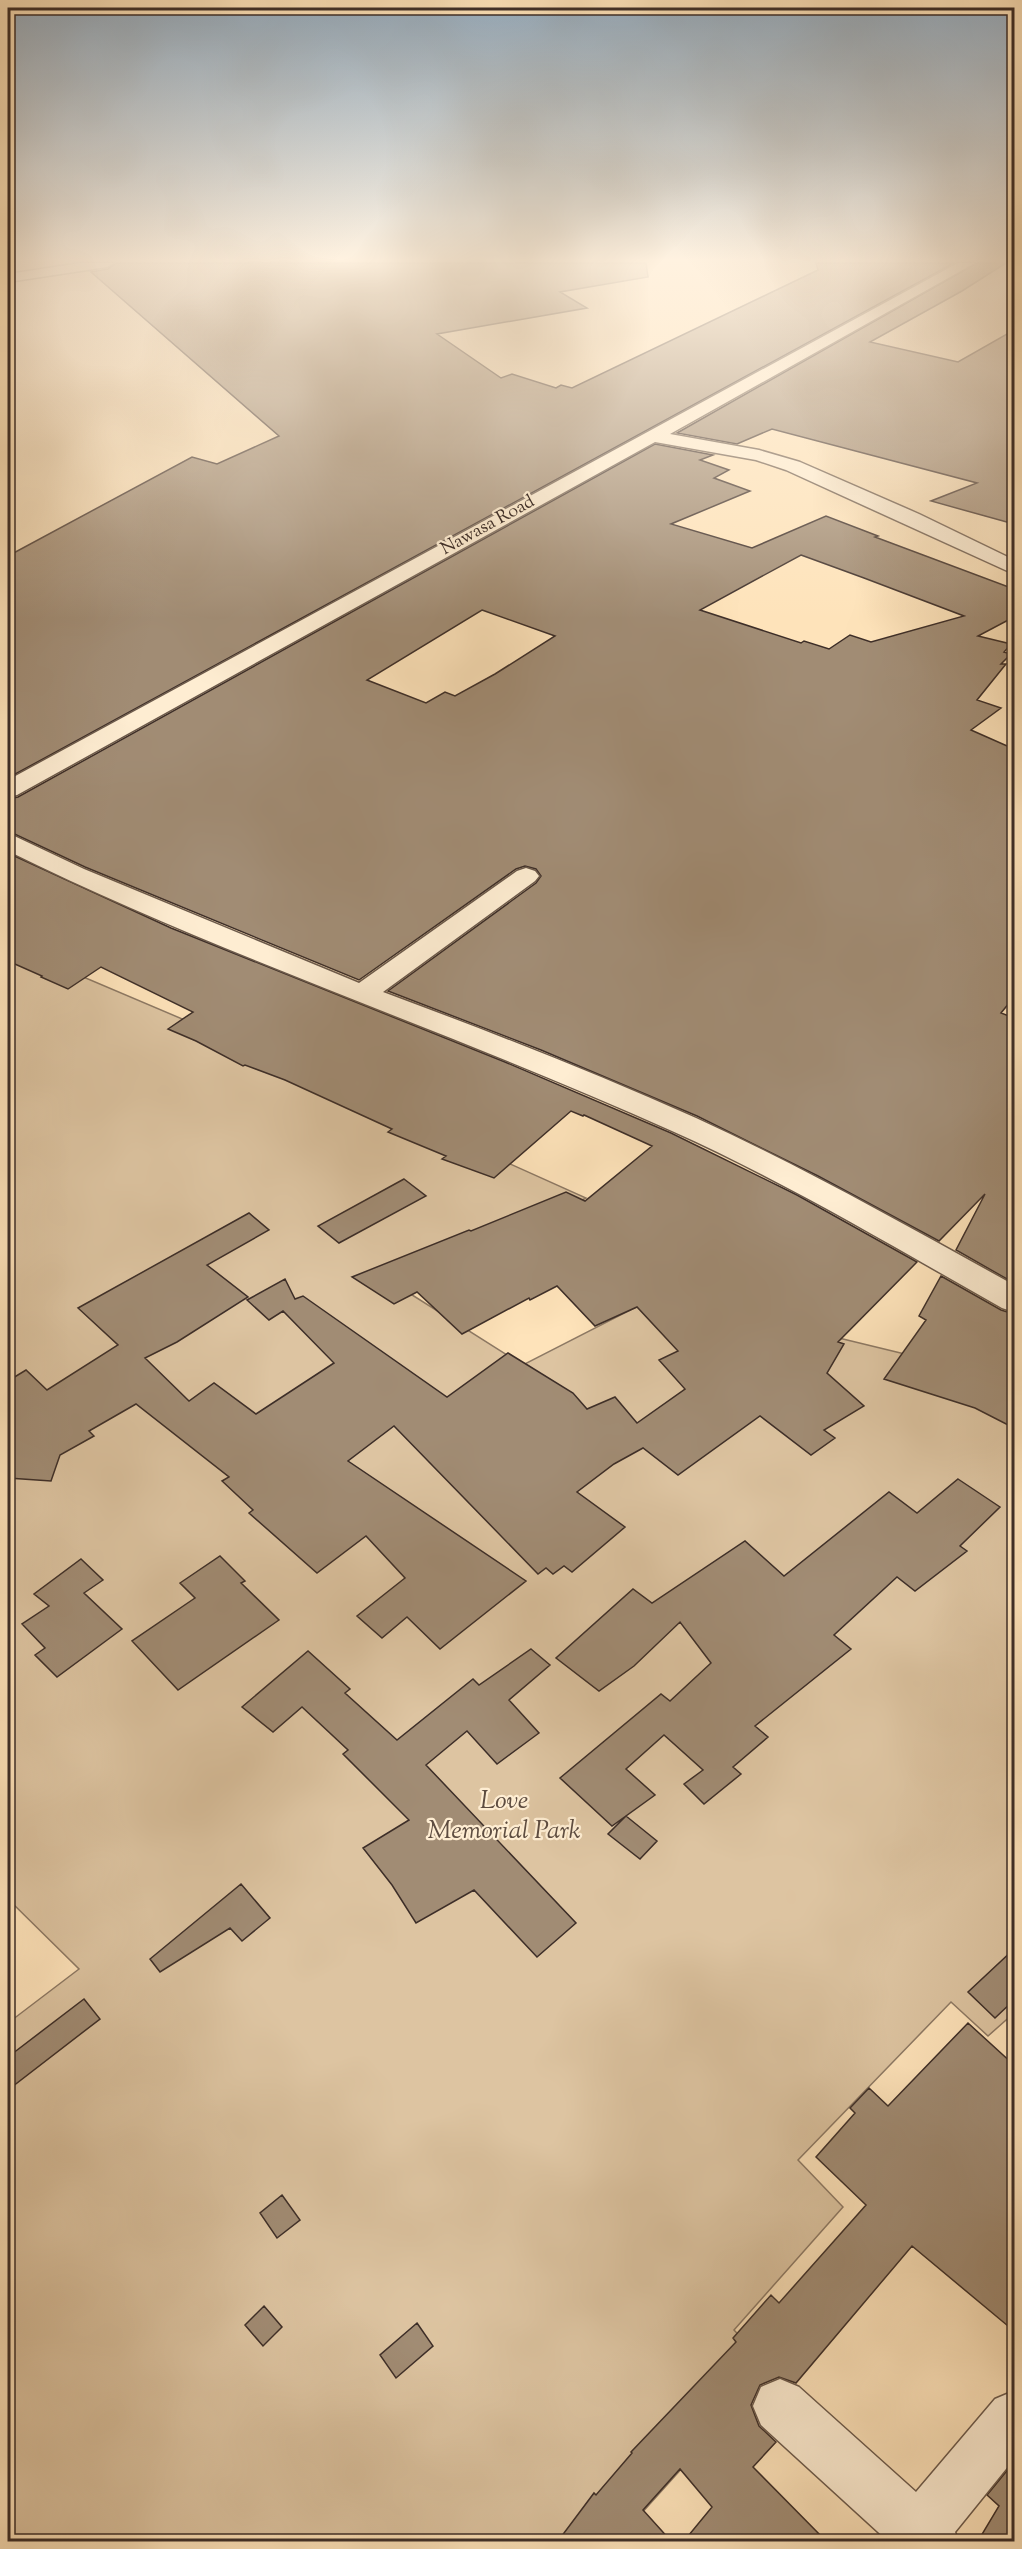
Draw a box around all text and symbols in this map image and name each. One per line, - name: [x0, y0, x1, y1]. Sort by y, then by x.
- street label: Nawasa Road: [436, 489, 540, 563]
- park label: Love Memorial Park: [428, 1783, 581, 1850]

